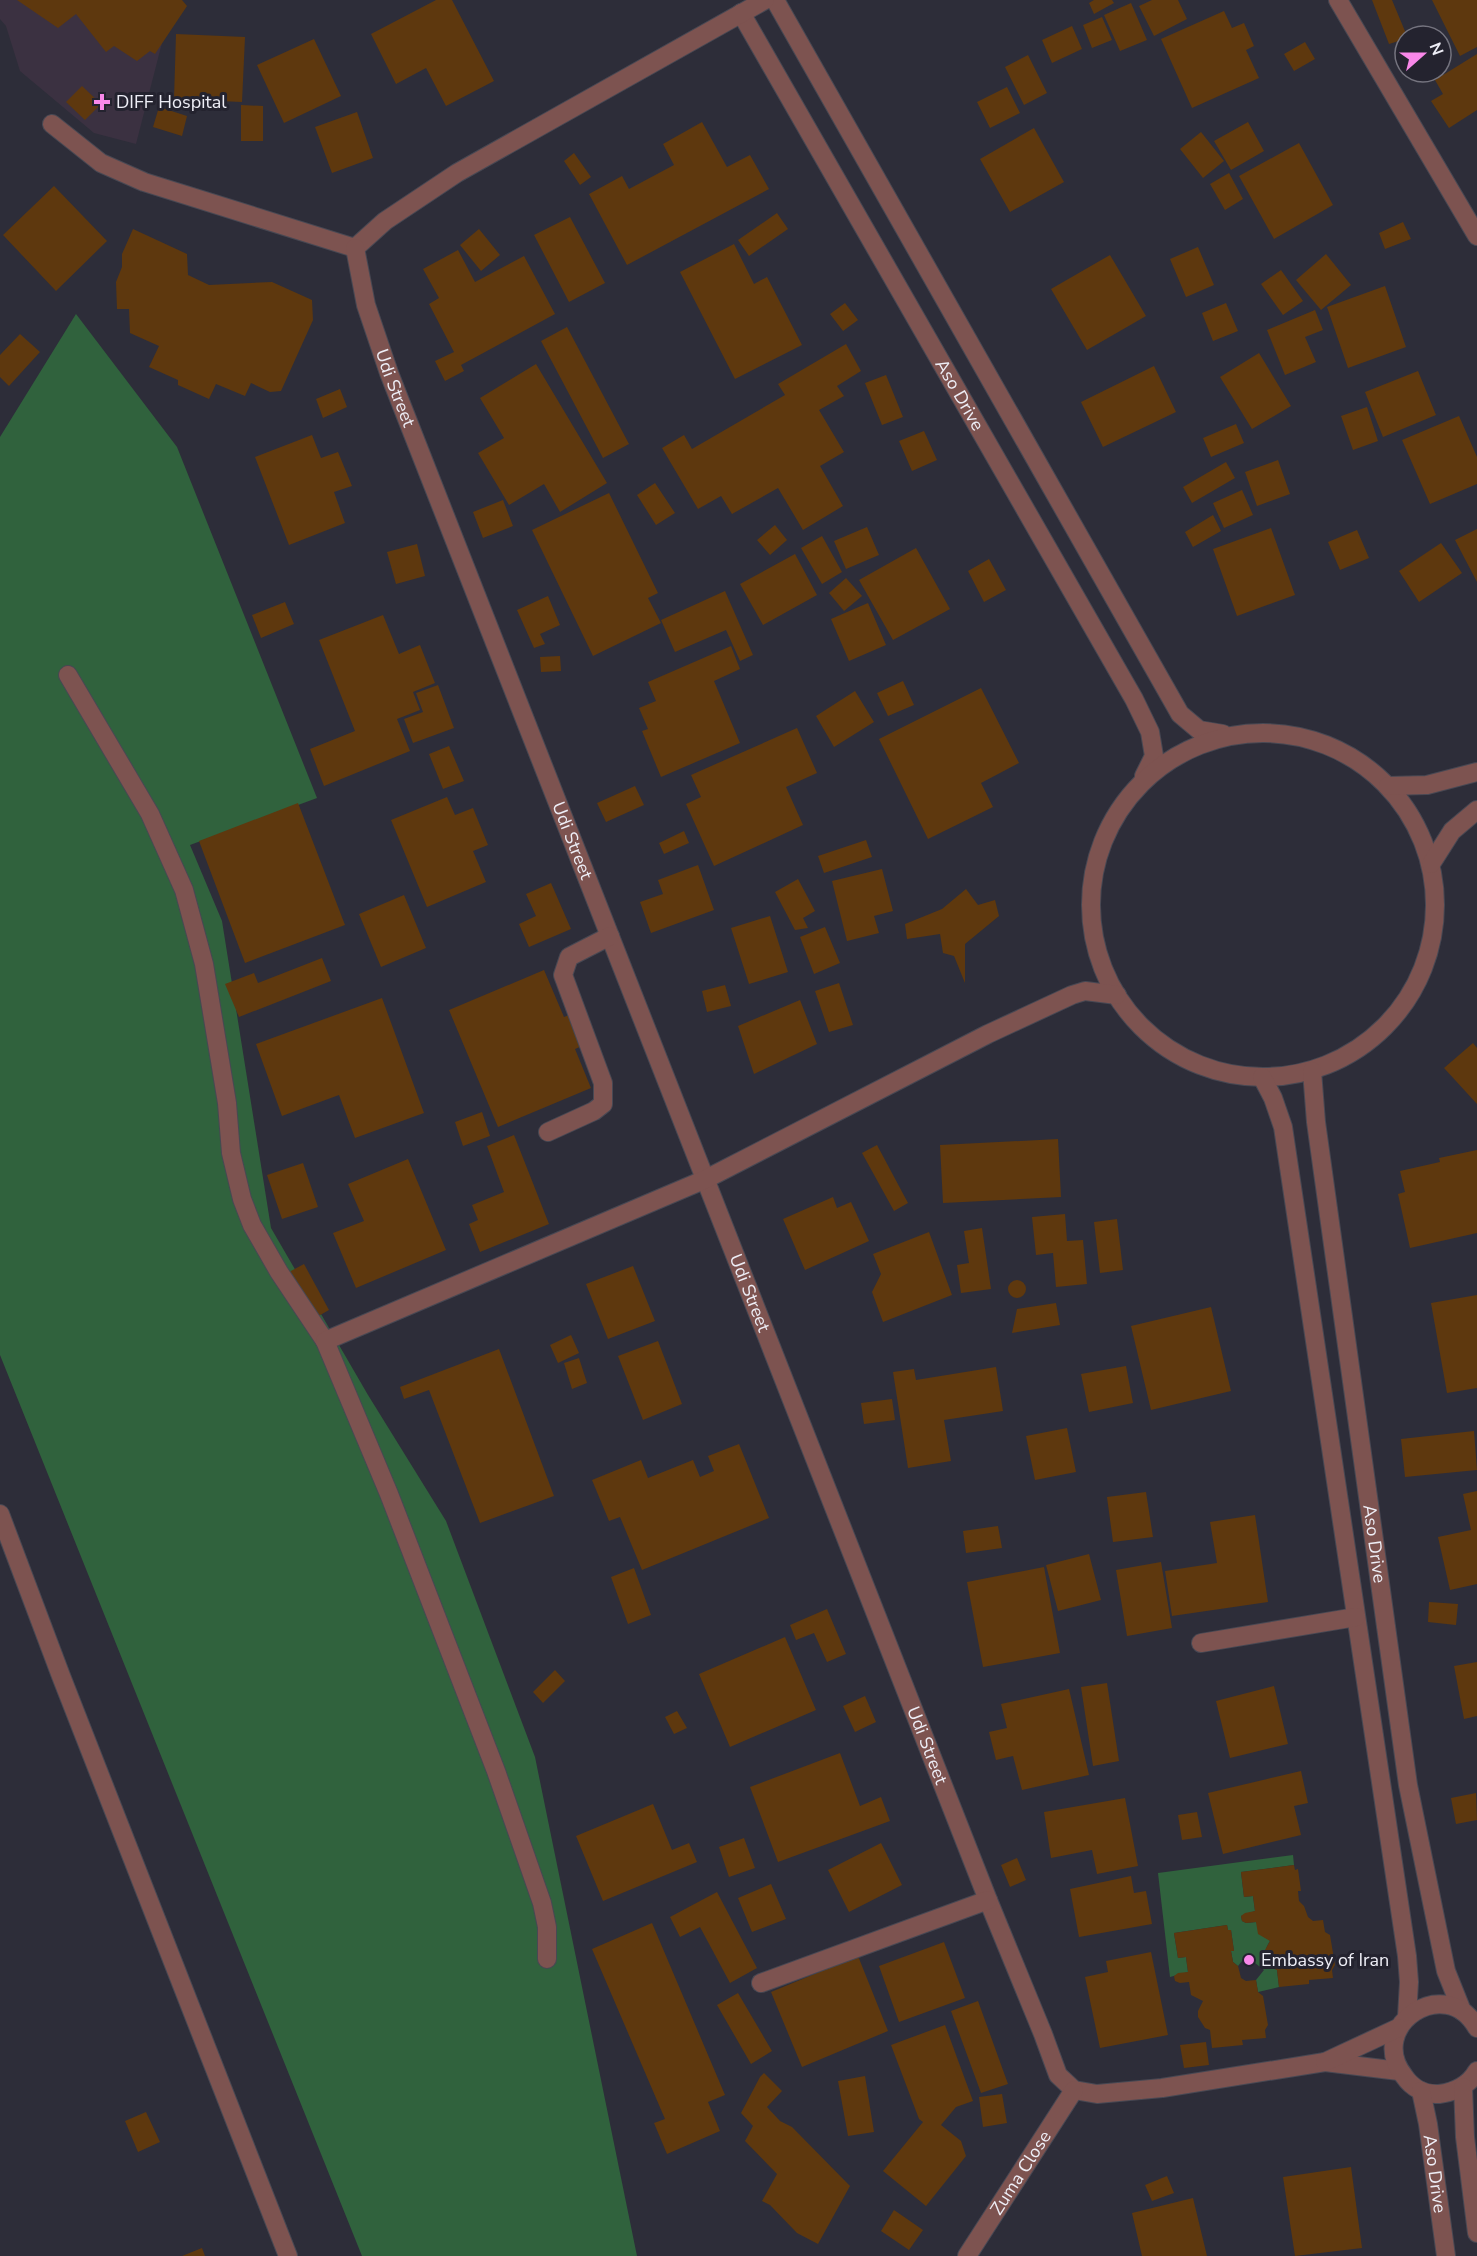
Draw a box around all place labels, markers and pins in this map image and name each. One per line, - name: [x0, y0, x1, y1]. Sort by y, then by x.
- place label: DIFF Hospital: [116, 90, 227, 114]
- marker: DIFF Hospital: [93, 93, 111, 111]
- place label: Embassy of Iran: [1261, 1948, 1389, 1972]
- marker: Embassy of Iran: [1242, 1953, 1256, 1967]

